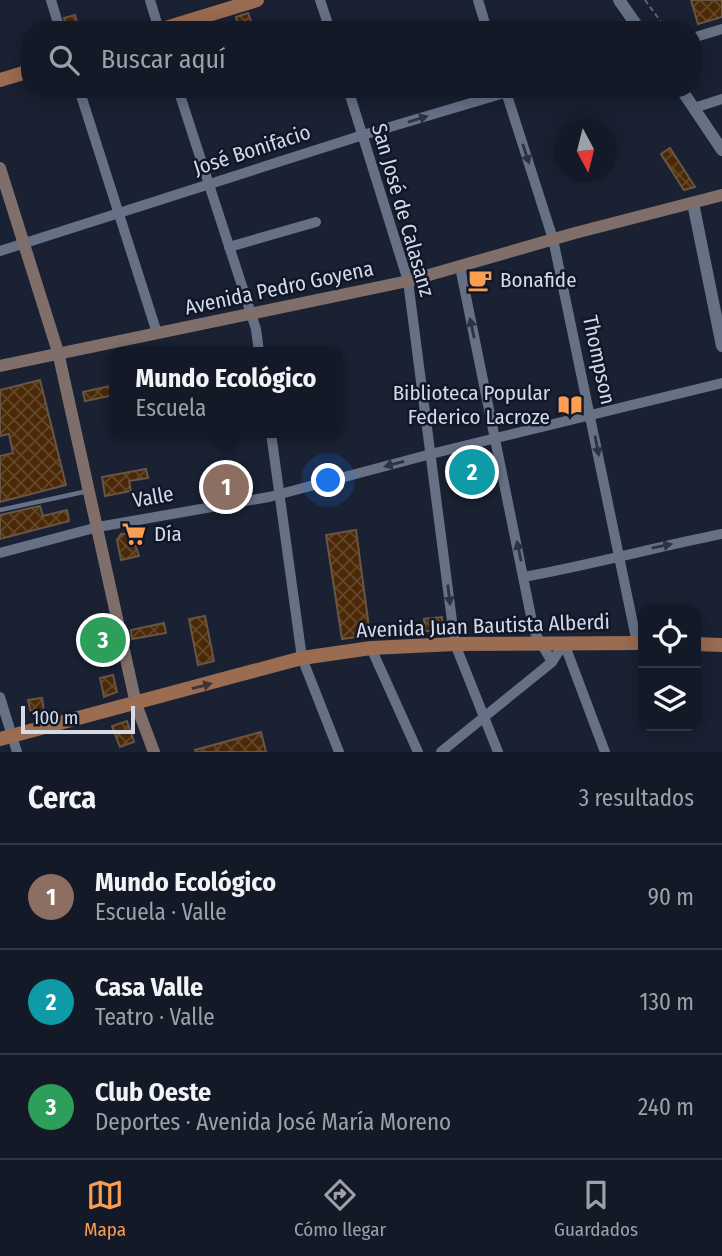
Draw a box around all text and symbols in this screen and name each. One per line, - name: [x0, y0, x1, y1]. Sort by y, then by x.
- search box: [21, 21, 701, 98]
- icon: search: [45, 41, 83, 79]
- text: Buscar aquí: [101, 44, 226, 75]
- one-way arrow: [408, 113, 429, 123]
- street label: José Bonifacio: [190, 119, 314, 181]
- north arrow: [554, 119, 617, 182]
- street label: San José de Calasanz: [366, 120, 440, 300]
- one-way arrow: [521, 144, 532, 165]
- street label: Avenida Pedro Goyena: [182, 255, 376, 321]
- cafe icon: Bonafide: [466, 266, 494, 294]
- place label: Bonafide: [500, 267, 577, 293]
- street label: Thompson: [577, 313, 621, 407]
- one-way arrow: [467, 317, 478, 339]
- popup: [109, 347, 343, 438]
- text: Mundo Ecológico: [135, 363, 317, 394]
- place label: Biblioteca Popular Federico Lacroze: [393, 380, 551, 430]
- library icon: Biblioteca Popular Federico Lacroze: [556, 391, 584, 419]
- text: Escuela: [135, 394, 206, 422]
- one-way arrow: [592, 435, 603, 457]
- pin: 2: [449, 446, 495, 498]
- one-way arrow: [383, 459, 405, 470]
- pin: 1: [203, 461, 249, 513]
- your location: [311, 463, 345, 497]
- street label: Valle: [130, 481, 176, 513]
- supermarket icon: Día: [120, 520, 148, 548]
- place label: Día: [154, 521, 182, 547]
- one-way arrow: [513, 540, 524, 562]
- one-way arrow: [651, 541, 673, 552]
- one-way arrow: [443, 584, 454, 606]
- map controls: [638, 605, 701, 731]
- button: locate: [638, 605, 701, 668]
- street label: Avenida Juan Bautista Alberdi: [356, 609, 610, 643]
- pin: 3: [80, 614, 126, 666]
- button: layers: [638, 668, 701, 731]
- one-way arrow: [191, 680, 213, 691]
- scale bar: [21, 703, 135, 735]
- text: 100 m: [32, 706, 78, 729]
- text: Cerca: [28, 780, 96, 816]
- text: 3 resultados: [579, 784, 694, 812]
- text: Mundo Ecológico: [95, 867, 276, 898]
- text: 1: [46, 883, 56, 911]
- text: 90 m: [648, 883, 694, 911]
- text: Escuela · Valle: [95, 898, 227, 926]
- text: Casa Valle: [95, 972, 203, 1003]
- text: 2: [46, 988, 56, 1016]
- text: 130 m: [640, 988, 694, 1016]
- text: Teatro · Valle: [95, 1003, 215, 1031]
- text: Club Oeste: [95, 1077, 211, 1108]
- text: 3: [46, 1093, 56, 1121]
- text: 240 m: [638, 1093, 694, 1121]
- text: Deportes · Avenida José María Moreno: [95, 1108, 451, 1136]
- tab: Mapa: [84, 1176, 126, 1241]
- tab: Cómo llegar: [294, 1176, 386, 1241]
- tab: Guardados: [554, 1176, 638, 1241]

